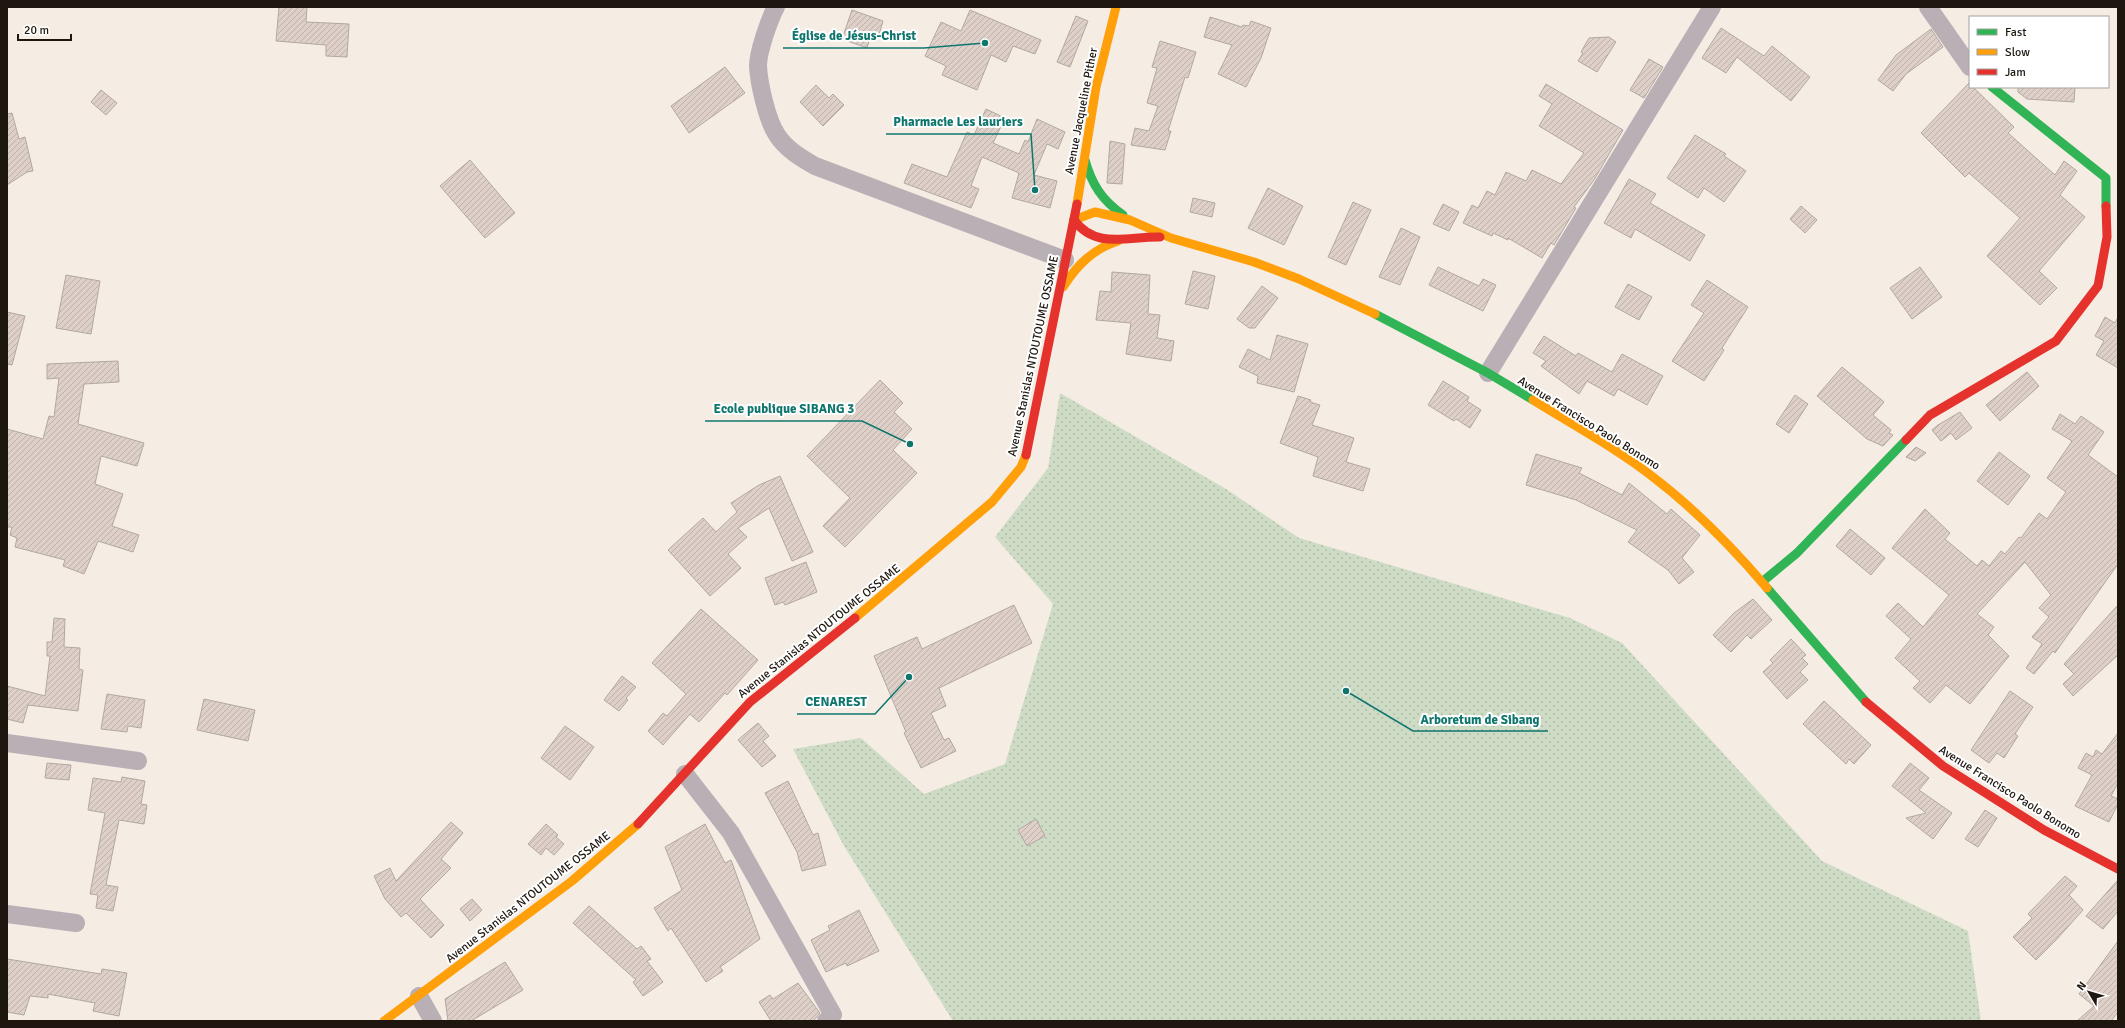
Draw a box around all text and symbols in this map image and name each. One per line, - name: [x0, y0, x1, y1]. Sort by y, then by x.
- scale bar: [18, 16, 71, 42]
- legend: [1969, 16, 2109, 88]
- text: 20 m: [24, 23, 49, 38]
- callout: Église de Jésus-Christ: [783, 23, 924, 48]
- text: Fast: [2005, 25, 2026, 40]
- text: Église de Jésus-Christ: [792, 27, 916, 44]
- text: Slow: [2005, 45, 2030, 60]
- street label: Avenue Jacqueline Pither: [1062, 46, 1101, 176]
- text: Jam: [2005, 65, 2026, 80]
- callout: Pharmacie Les lauriers: [886, 109, 1031, 134]
- text: Pharmacie Les lauriers: [893, 114, 1023, 130]
- street label: Avenue Stanislas NTOUTOUME OSSAME: [1005, 254, 1062, 458]
- street label: Avenue Francisco Paolo Bonomo: [1515, 373, 1663, 474]
- callout: Ecole publique SIBANG 3: [705, 396, 862, 421]
- text: Ecole publique SIBANG 3: [714, 401, 854, 417]
- street label: Avenue Stanislas NTOUTOUME OSSAME: [735, 561, 904, 702]
- callout: CENAREST: [797, 689, 875, 714]
- text: CENAREST: [805, 694, 867, 710]
- callout: Arboretum de Sibang: [1413, 706, 1548, 731]
- text: Arboretum de Sibang: [1420, 712, 1540, 728]
- street label: Avenue Francisco Paolo Bonomo: [1936, 742, 2084, 843]
- street label: Avenue Stanislas NTOUTOUME OSSAME: [443, 828, 614, 966]
- north arrow: [2069, 972, 2109, 1012]
- text: N: [2074, 979, 2089, 993]

